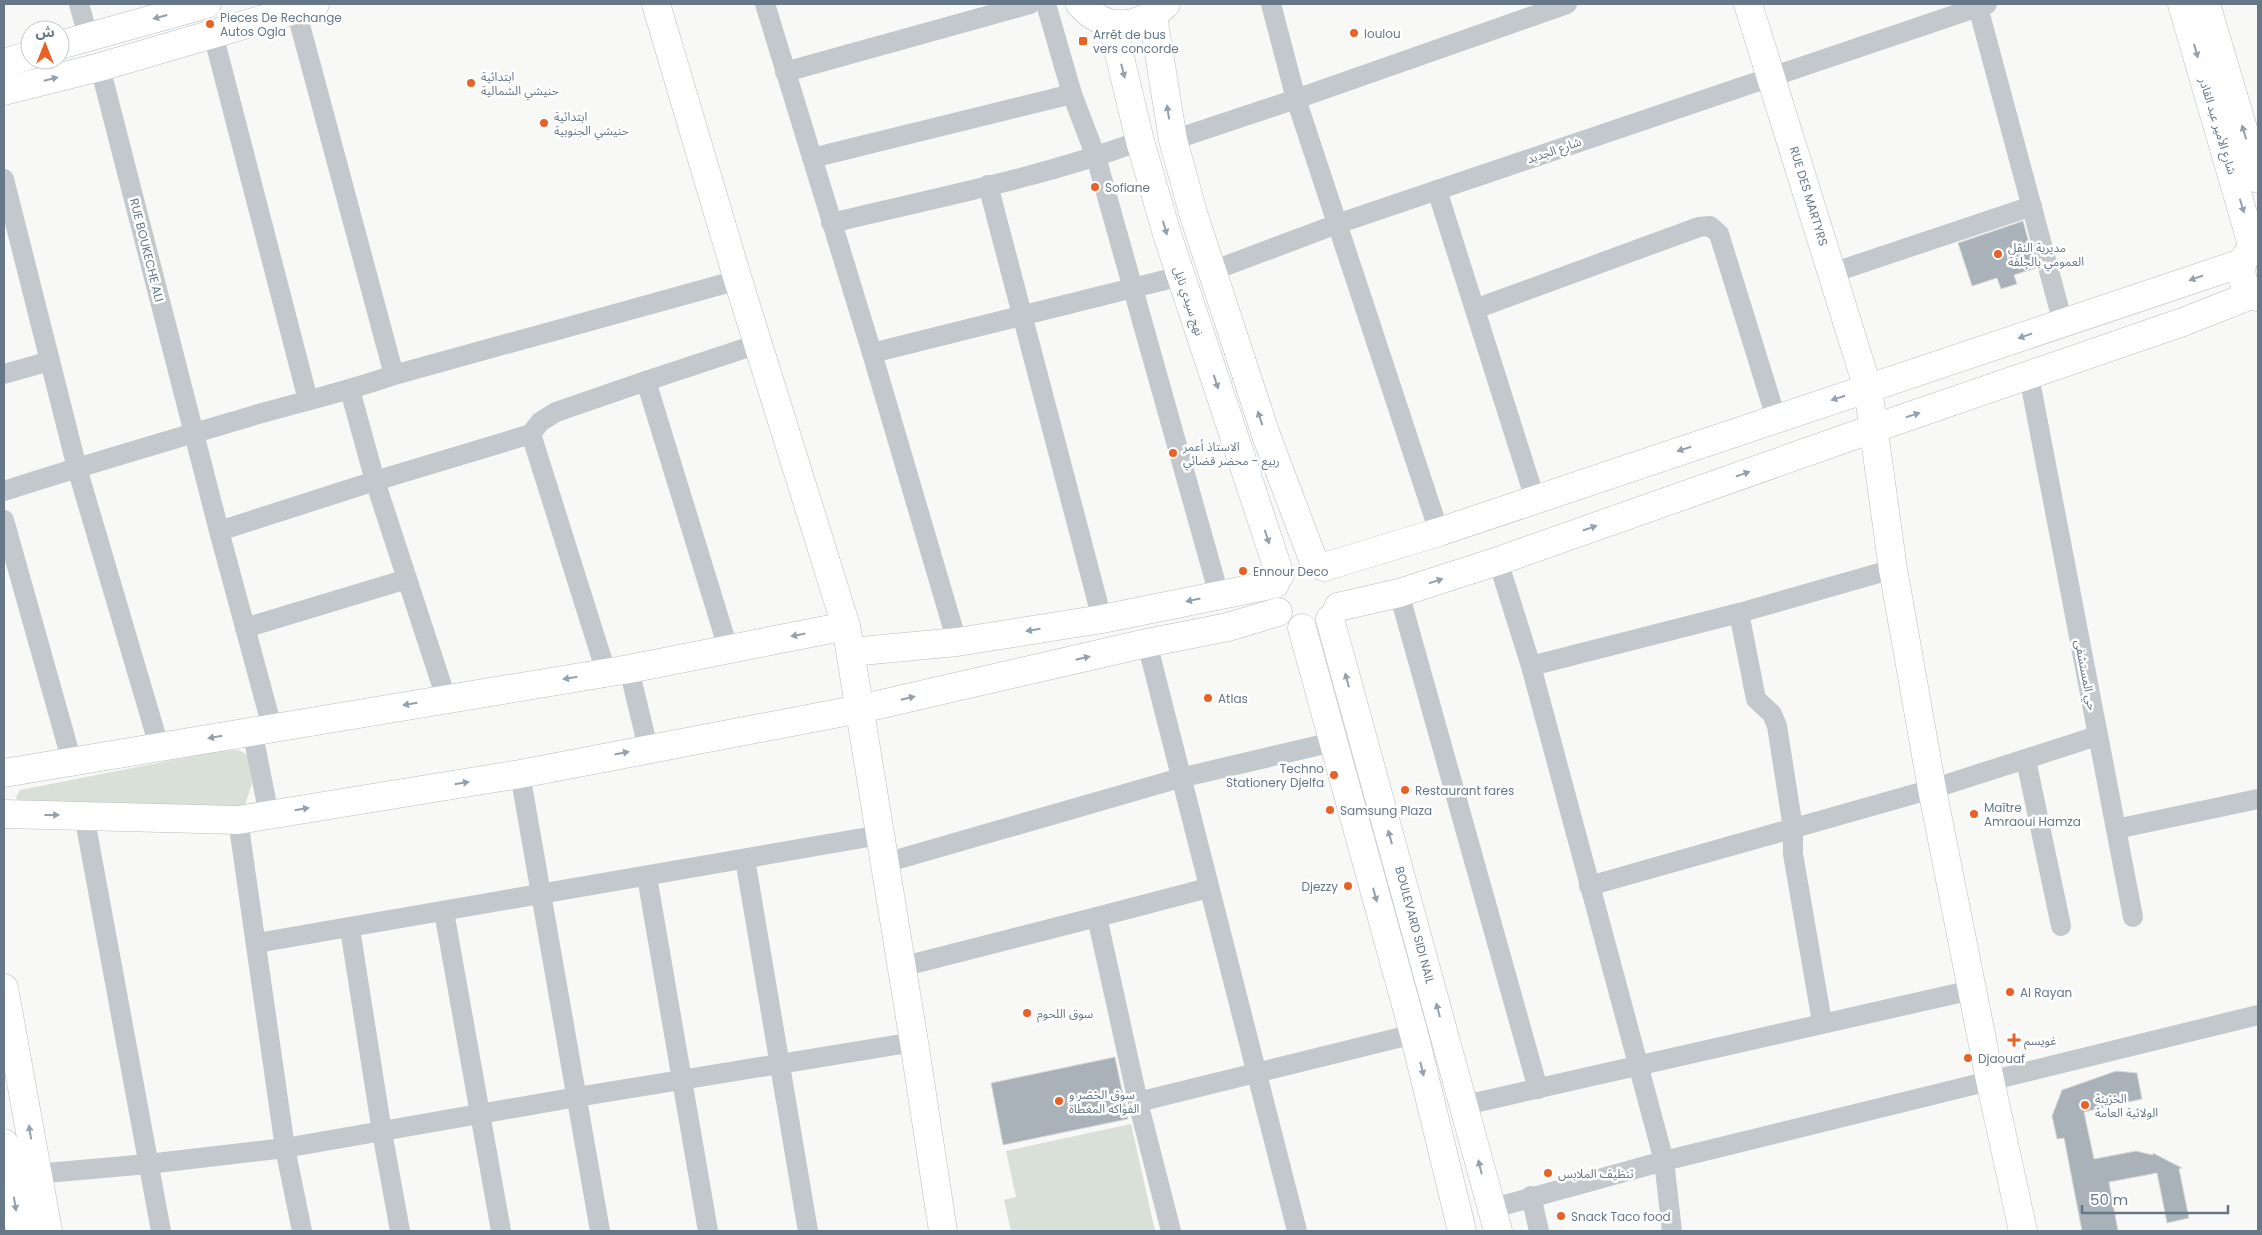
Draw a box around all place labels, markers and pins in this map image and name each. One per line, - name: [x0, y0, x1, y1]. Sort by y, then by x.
- place label: Pieces De Rechange Autos Ogla: [220, 9, 342, 40]
- marker: Pieces De Rechange Autos Ogla: [204, 18, 216, 30]
- place label: loulou: [1364, 25, 1401, 42]
- place label: Arrêt de bus vers concorde: [1093, 26, 1179, 57]
- marker: loulou: [1348, 27, 1360, 39]
- marker: Arrêt de bus vers concorde: [1077, 35, 1089, 47]
- place label: ابتدائية حنيشي الشمالية: [481, 68, 559, 100]
- marker: ابتدائية حنيشي الشمالية: [465, 77, 477, 89]
- place label: ابتدائية حنيشي الجنوبية: [554, 108, 629, 140]
- marker: ابتدائية حنيشي الجنوبية: [538, 117, 550, 129]
- place label: Sofiane: [1105, 179, 1150, 196]
- marker: Sofiane: [1089, 181, 1101, 193]
- place label: مديرية النقل العمومي بالجلفة: [2008, 239, 2084, 271]
- marker: مديرية النقل العمومي بالجلفة: [1992, 248, 2004, 260]
- place label: الاستاذ أعمر ربيع - محضر قضائي: [1182, 438, 1280, 470]
- marker: الاستاذ أعمر ربيع - محضر قضائي: [1167, 447, 1179, 459]
- place label: Ennour Deco: [1253, 563, 1329, 580]
- marker: Ennour Deco: [1237, 565, 1249, 577]
- place label: Atlas: [1218, 690, 1248, 707]
- marker: Atlas: [1202, 692, 1214, 704]
- place label: Techno Stationery Djelfa: [1226, 760, 1324, 791]
- marker: Techno Stationery Djelfa: [1328, 769, 1340, 781]
- place label: Restaurant fares: [1415, 782, 1514, 799]
- marker: Restaurant fares: [1399, 784, 1411, 796]
- place label: Maître Amraoui Hamza: [1984, 799, 2081, 830]
- place label: Samsung Plaza: [1340, 802, 1432, 819]
- marker: Samsung Plaza: [1324, 804, 1336, 816]
- marker: Maître Amraoui Hamza: [1968, 808, 1980, 820]
- place label: Djezzy: [1301, 878, 1338, 895]
- marker: Djezzy: [1342, 880, 1354, 892]
- place label: Al Rayan: [2020, 984, 2072, 1001]
- marker: Al Rayan: [2004, 986, 2016, 998]
- place label: سوق اللحوم: [1037, 1005, 1093, 1023]
- marker: سوق اللحوم: [1021, 1007, 1033, 1019]
- place label: غويسم: [2024, 1032, 2056, 1050]
- marker: غويسم: [2008, 1034, 2020, 1046]
- place label: Djaouaf: [1978, 1050, 2025, 1067]
- marker: Djaouaf: [1962, 1052, 1974, 1064]
- place label: سوق الخضر و الفواكه المغطاة: [1069, 1086, 1140, 1117]
- place label: الخزينة الولائية العامة: [2095, 1090, 2158, 1121]
- marker: سوق الخضر و الفواكه المغطاة: [1053, 1095, 1065, 1107]
- marker: الخزينة الولائية العامة: [2079, 1099, 2091, 1111]
- place label: تنظيف الملابس: [1558, 1165, 1634, 1182]
- marker: تنظيف الملابس: [1542, 1167, 1554, 1179]
- place label: Snack Taco food: [1571, 1208, 1671, 1225]
- marker: Snack Taco food: [1555, 1210, 1567, 1222]

